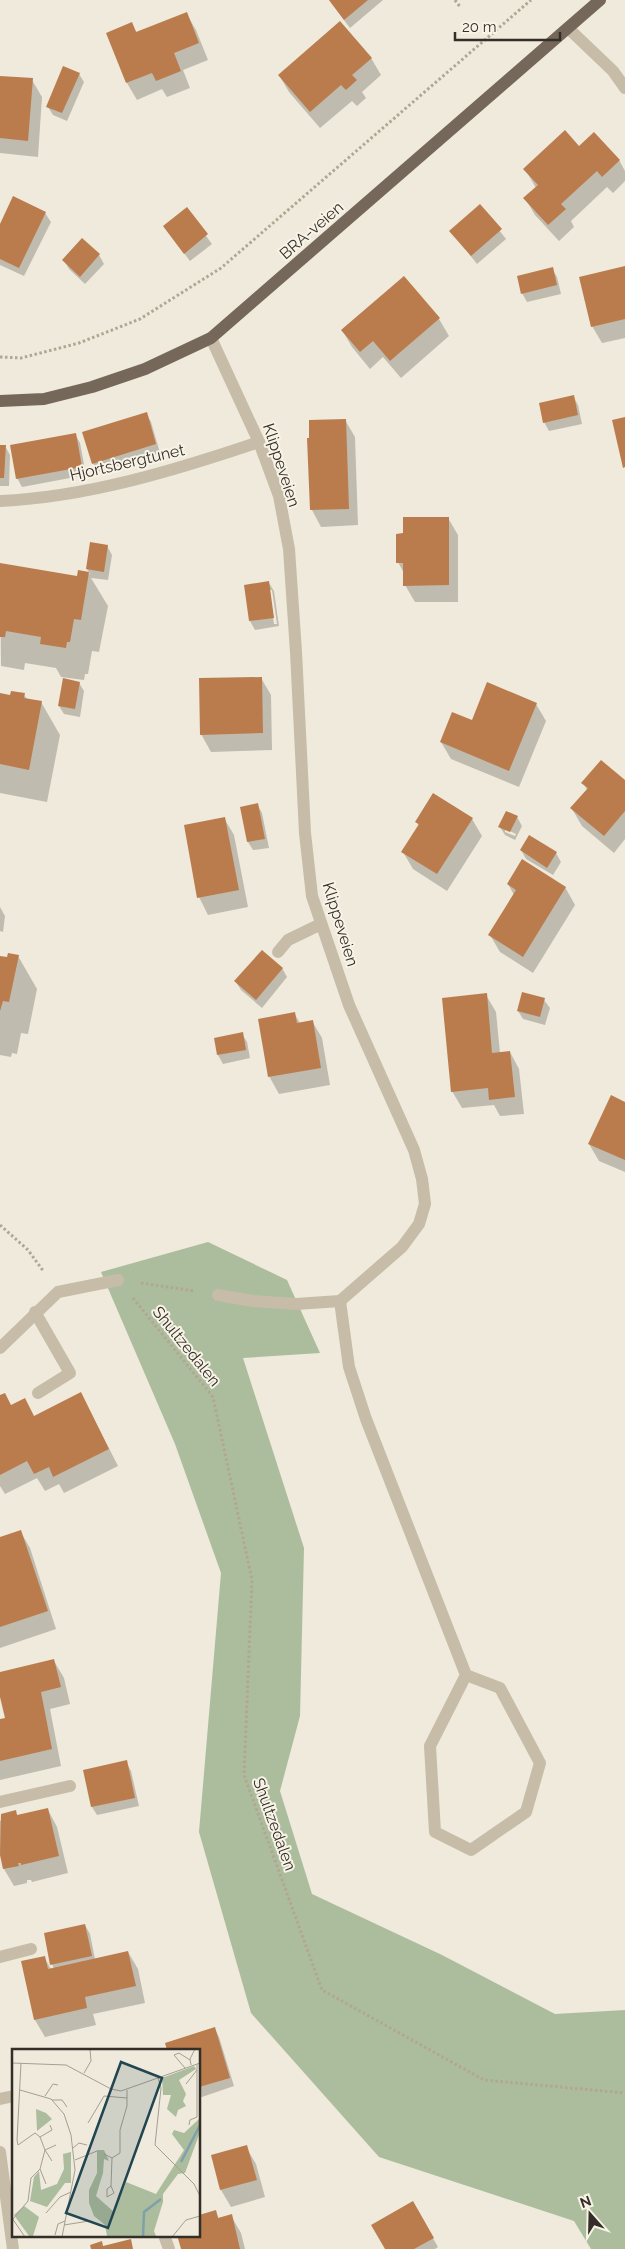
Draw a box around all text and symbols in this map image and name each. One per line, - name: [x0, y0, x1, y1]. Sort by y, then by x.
- scale bar: [455, 10, 560, 42]
- text: 20 m: [462, 18, 497, 36]
- street label: BRA-veien: [276, 198, 347, 263]
- street label: Klippeveien: [259, 421, 304, 509]
- street label: Hjortsbergtunet: [68, 440, 187, 485]
- street label: Klippeveien: [319, 880, 362, 968]
- street label: Shultzedalen: [149, 1303, 225, 1390]
- street label: Shultzedalen: [249, 1775, 300, 1873]
- inset map: [12, 2049, 200, 2236]
- north arrow: [565, 2189, 615, 2239]
- text: N: [578, 2192, 593, 2211]

